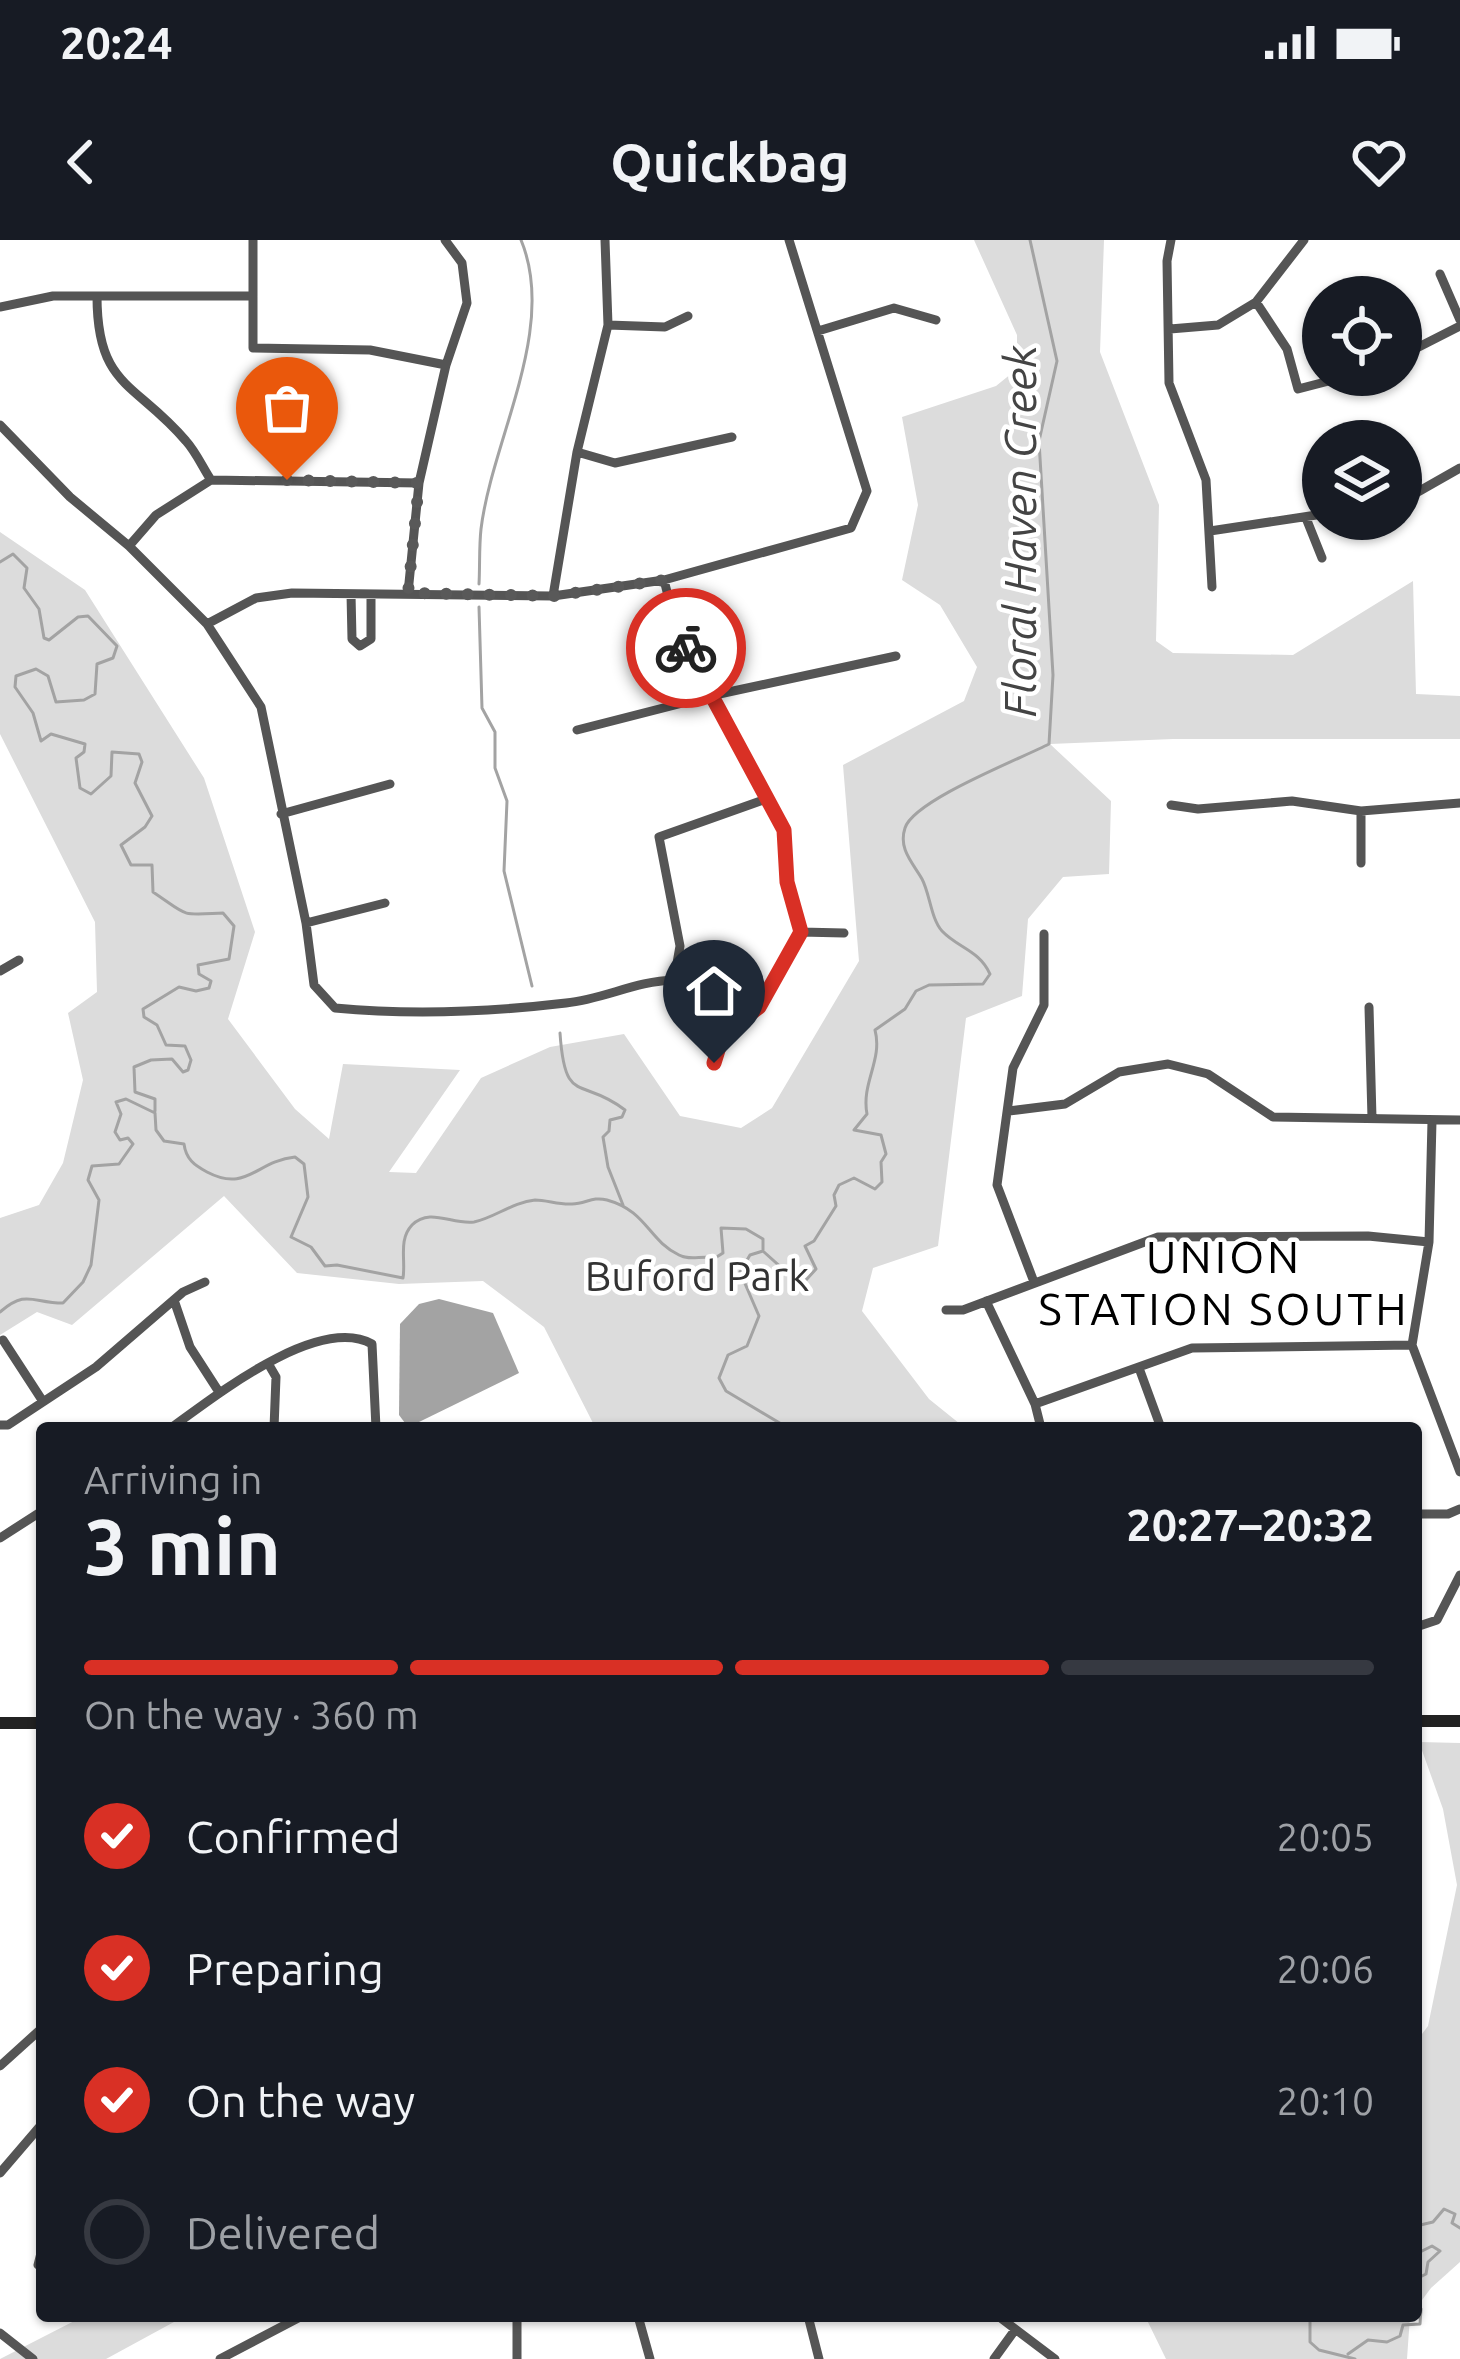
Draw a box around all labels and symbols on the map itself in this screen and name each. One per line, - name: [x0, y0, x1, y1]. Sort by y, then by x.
- water label: Floral Haven Creek: [994, 345, 1045, 717]
- pin: [236, 357, 338, 480]
- courier: [626, 588, 746, 708]
- pin: [663, 940, 765, 1063]
- district label: UNION STATION SOUTH: [1038, 1231, 1410, 1334]
- park label: Buford Park: [585, 1252, 809, 1299]

